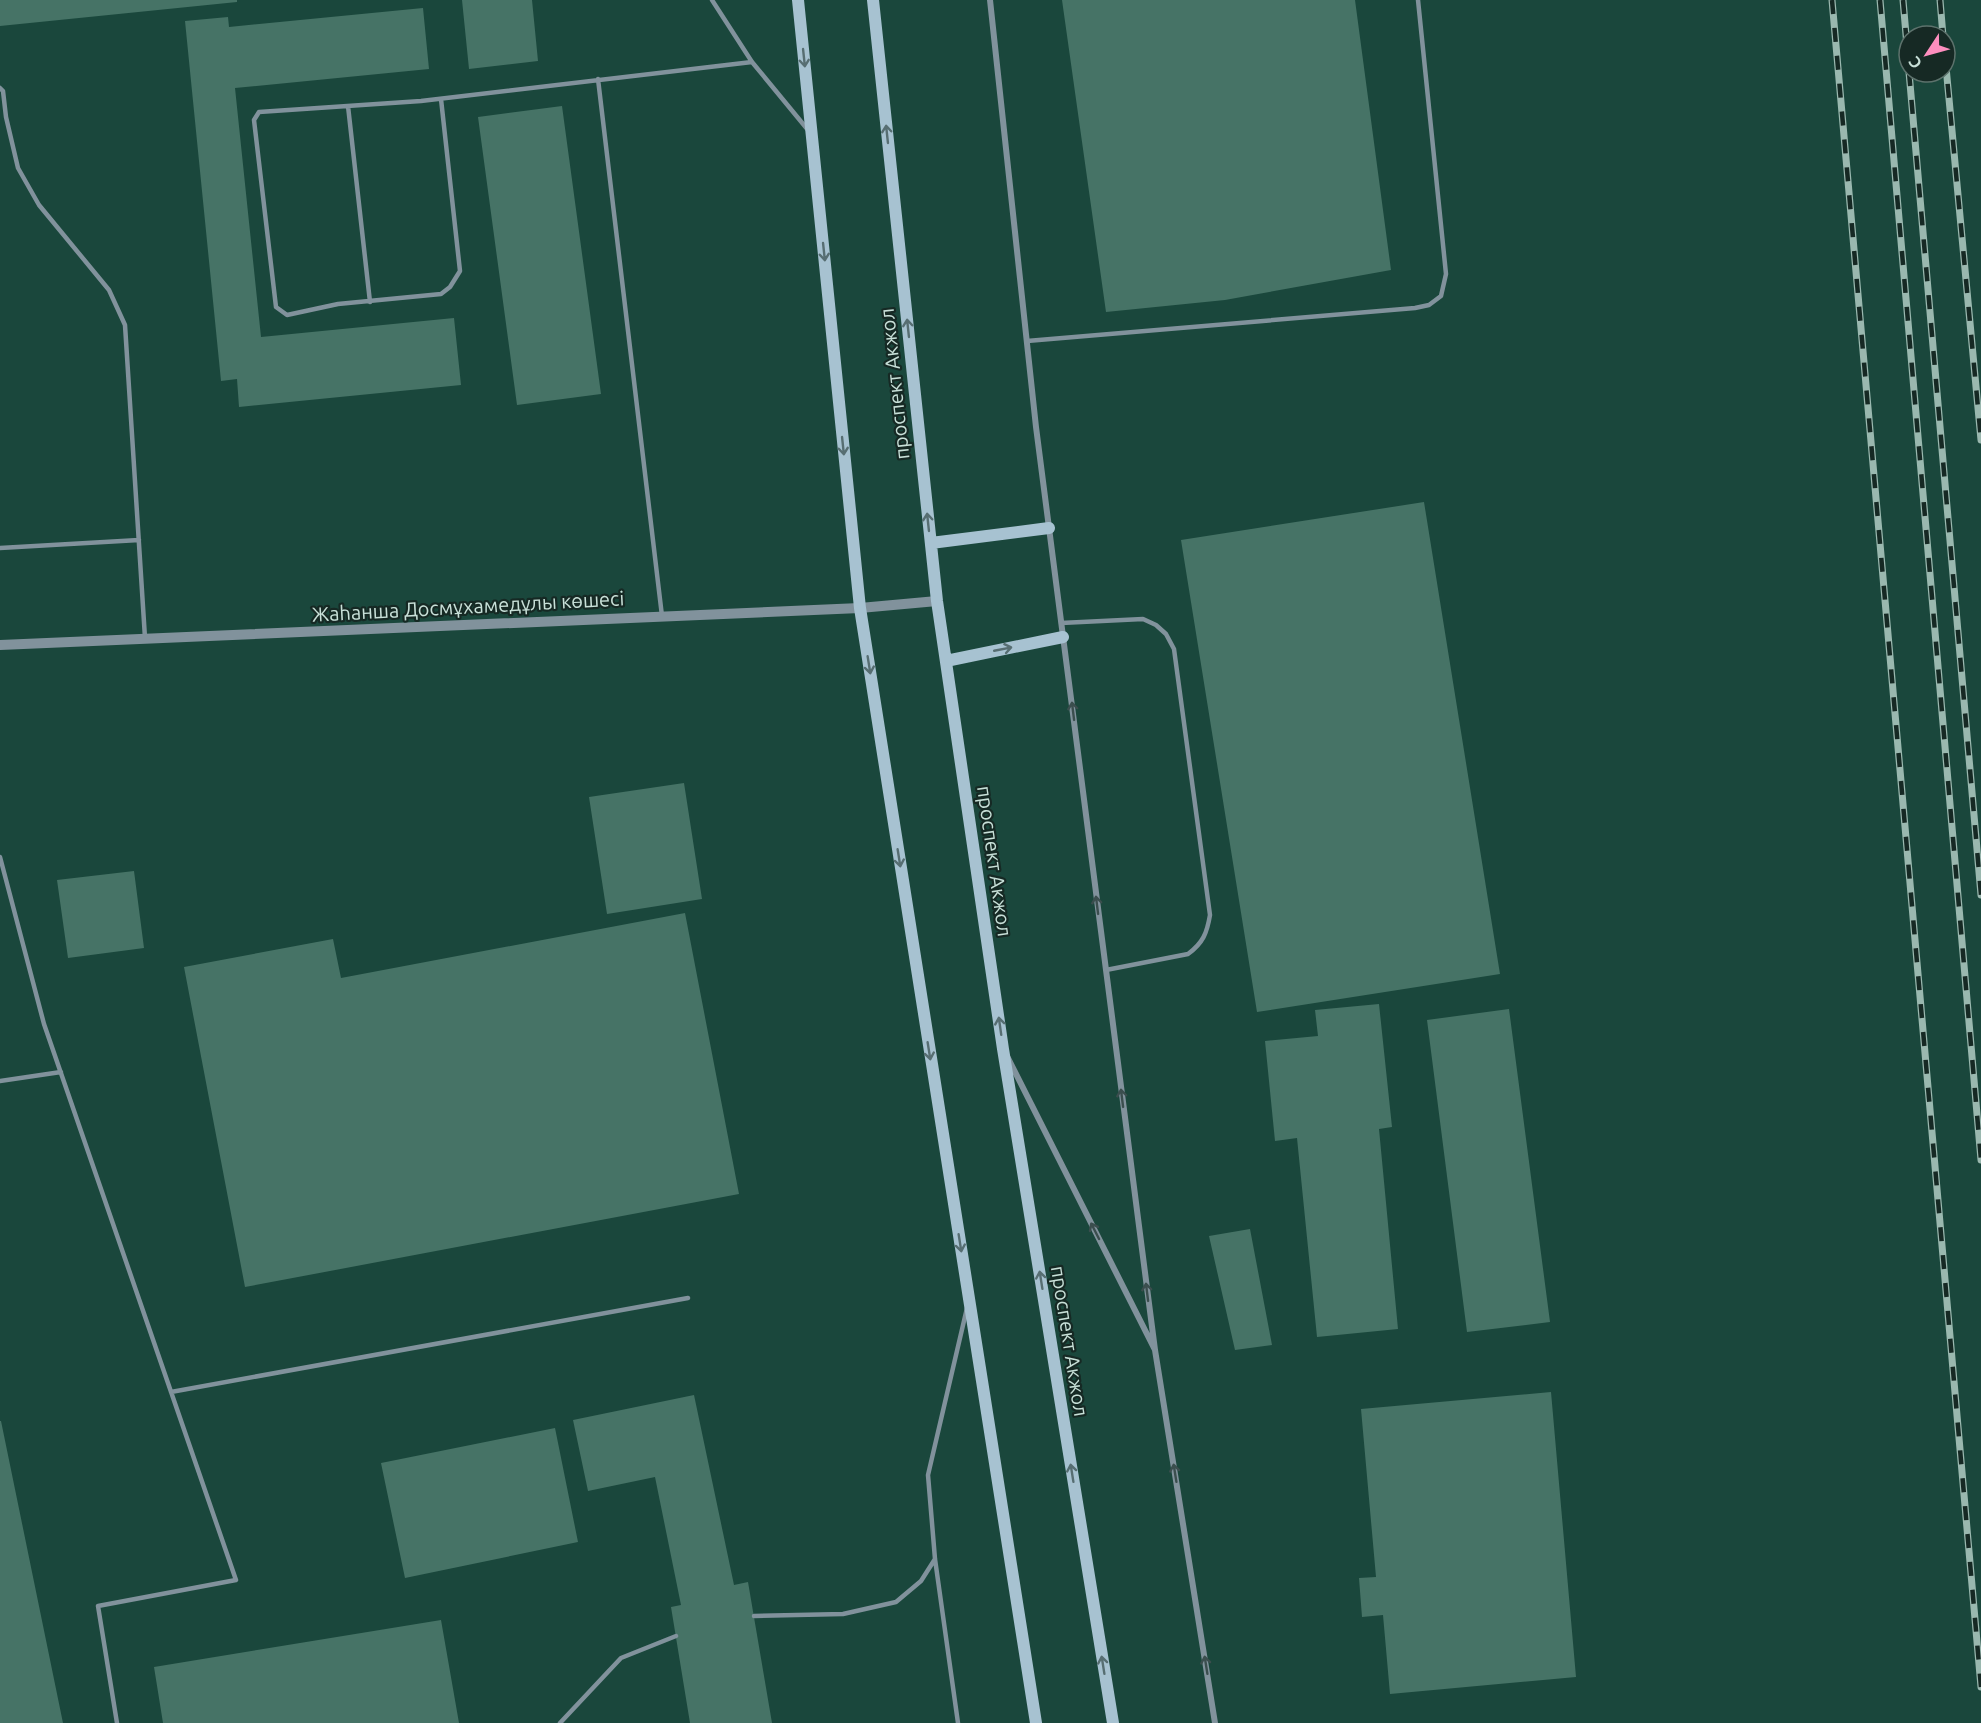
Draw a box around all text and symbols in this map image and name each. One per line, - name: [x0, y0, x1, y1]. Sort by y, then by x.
- north arrow: [1897, 24, 1957, 84]
- one-way arrow: [799, 48, 810, 68]
- text: С: [1905, 53, 1925, 72]
- one-way arrow: [881, 125, 892, 145]
- one-way arrow: [819, 242, 830, 262]
- street label: проспект Акжол: [875, 307, 913, 461]
- one-way arrow: [902, 319, 913, 338]
- one-way arrow: [838, 436, 849, 456]
- one-way arrow: [922, 512, 933, 532]
- street label: Жаһанша Досмұхамедұлы көшесі: [311, 586, 625, 626]
- one-way arrow: [993, 643, 1013, 654]
- one-way arrow: [863, 655, 874, 675]
- one-way arrow: [1067, 702, 1078, 722]
- street label: проспект Акжол: [973, 784, 1017, 938]
- one-way arrow: [894, 848, 905, 867]
- one-way arrow: [1092, 895, 1103, 915]
- one-way arrow: [994, 1016, 1005, 1036]
- one-way arrow: [924, 1040, 935, 1060]
- one-way arrow: [1117, 1089, 1128, 1109]
- one-way arrow: [1088, 1222, 1100, 1240]
- one-way arrow: [954, 1233, 965, 1253]
- street label: проспект Акжол: [1047, 1264, 1093, 1418]
- one-way arrow: [1035, 1271, 1046, 1291]
- one-way arrow: [1141, 1282, 1152, 1302]
- one-way arrow: [1066, 1463, 1077, 1483]
- one-way arrow: [1169, 1463, 1180, 1483]
- one-way arrow: [1098, 1656, 1109, 1676]
- one-way arrow: [1200, 1656, 1211, 1676]

